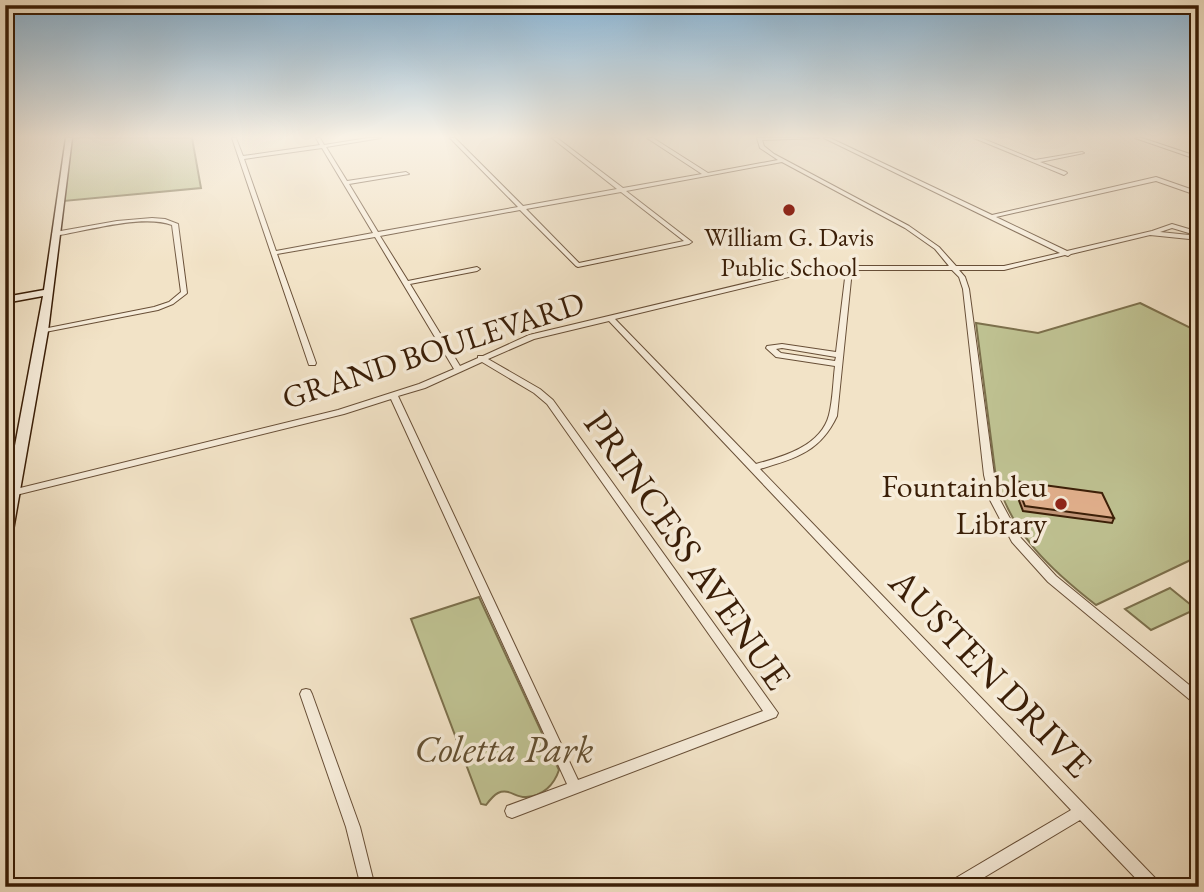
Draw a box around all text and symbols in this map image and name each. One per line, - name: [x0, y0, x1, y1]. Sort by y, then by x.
- marker: William G. Davis Public School: [781, 202, 797, 218]
- place label: William G. Davis Public School: [704, 220, 874, 284]
- street label: GRAND BOULEVARD: [277, 281, 589, 419]
- street label: PRINCESS AVENUE: [574, 401, 803, 699]
- place label: Fountainbleu Library: [881, 465, 1048, 544]
- marker: Fountainbleu Library: [1053, 496, 1069, 512]
- street label: AUSTEN DRIVE: [878, 557, 1104, 788]
- park label: Coletta Park: [414, 724, 594, 773]

